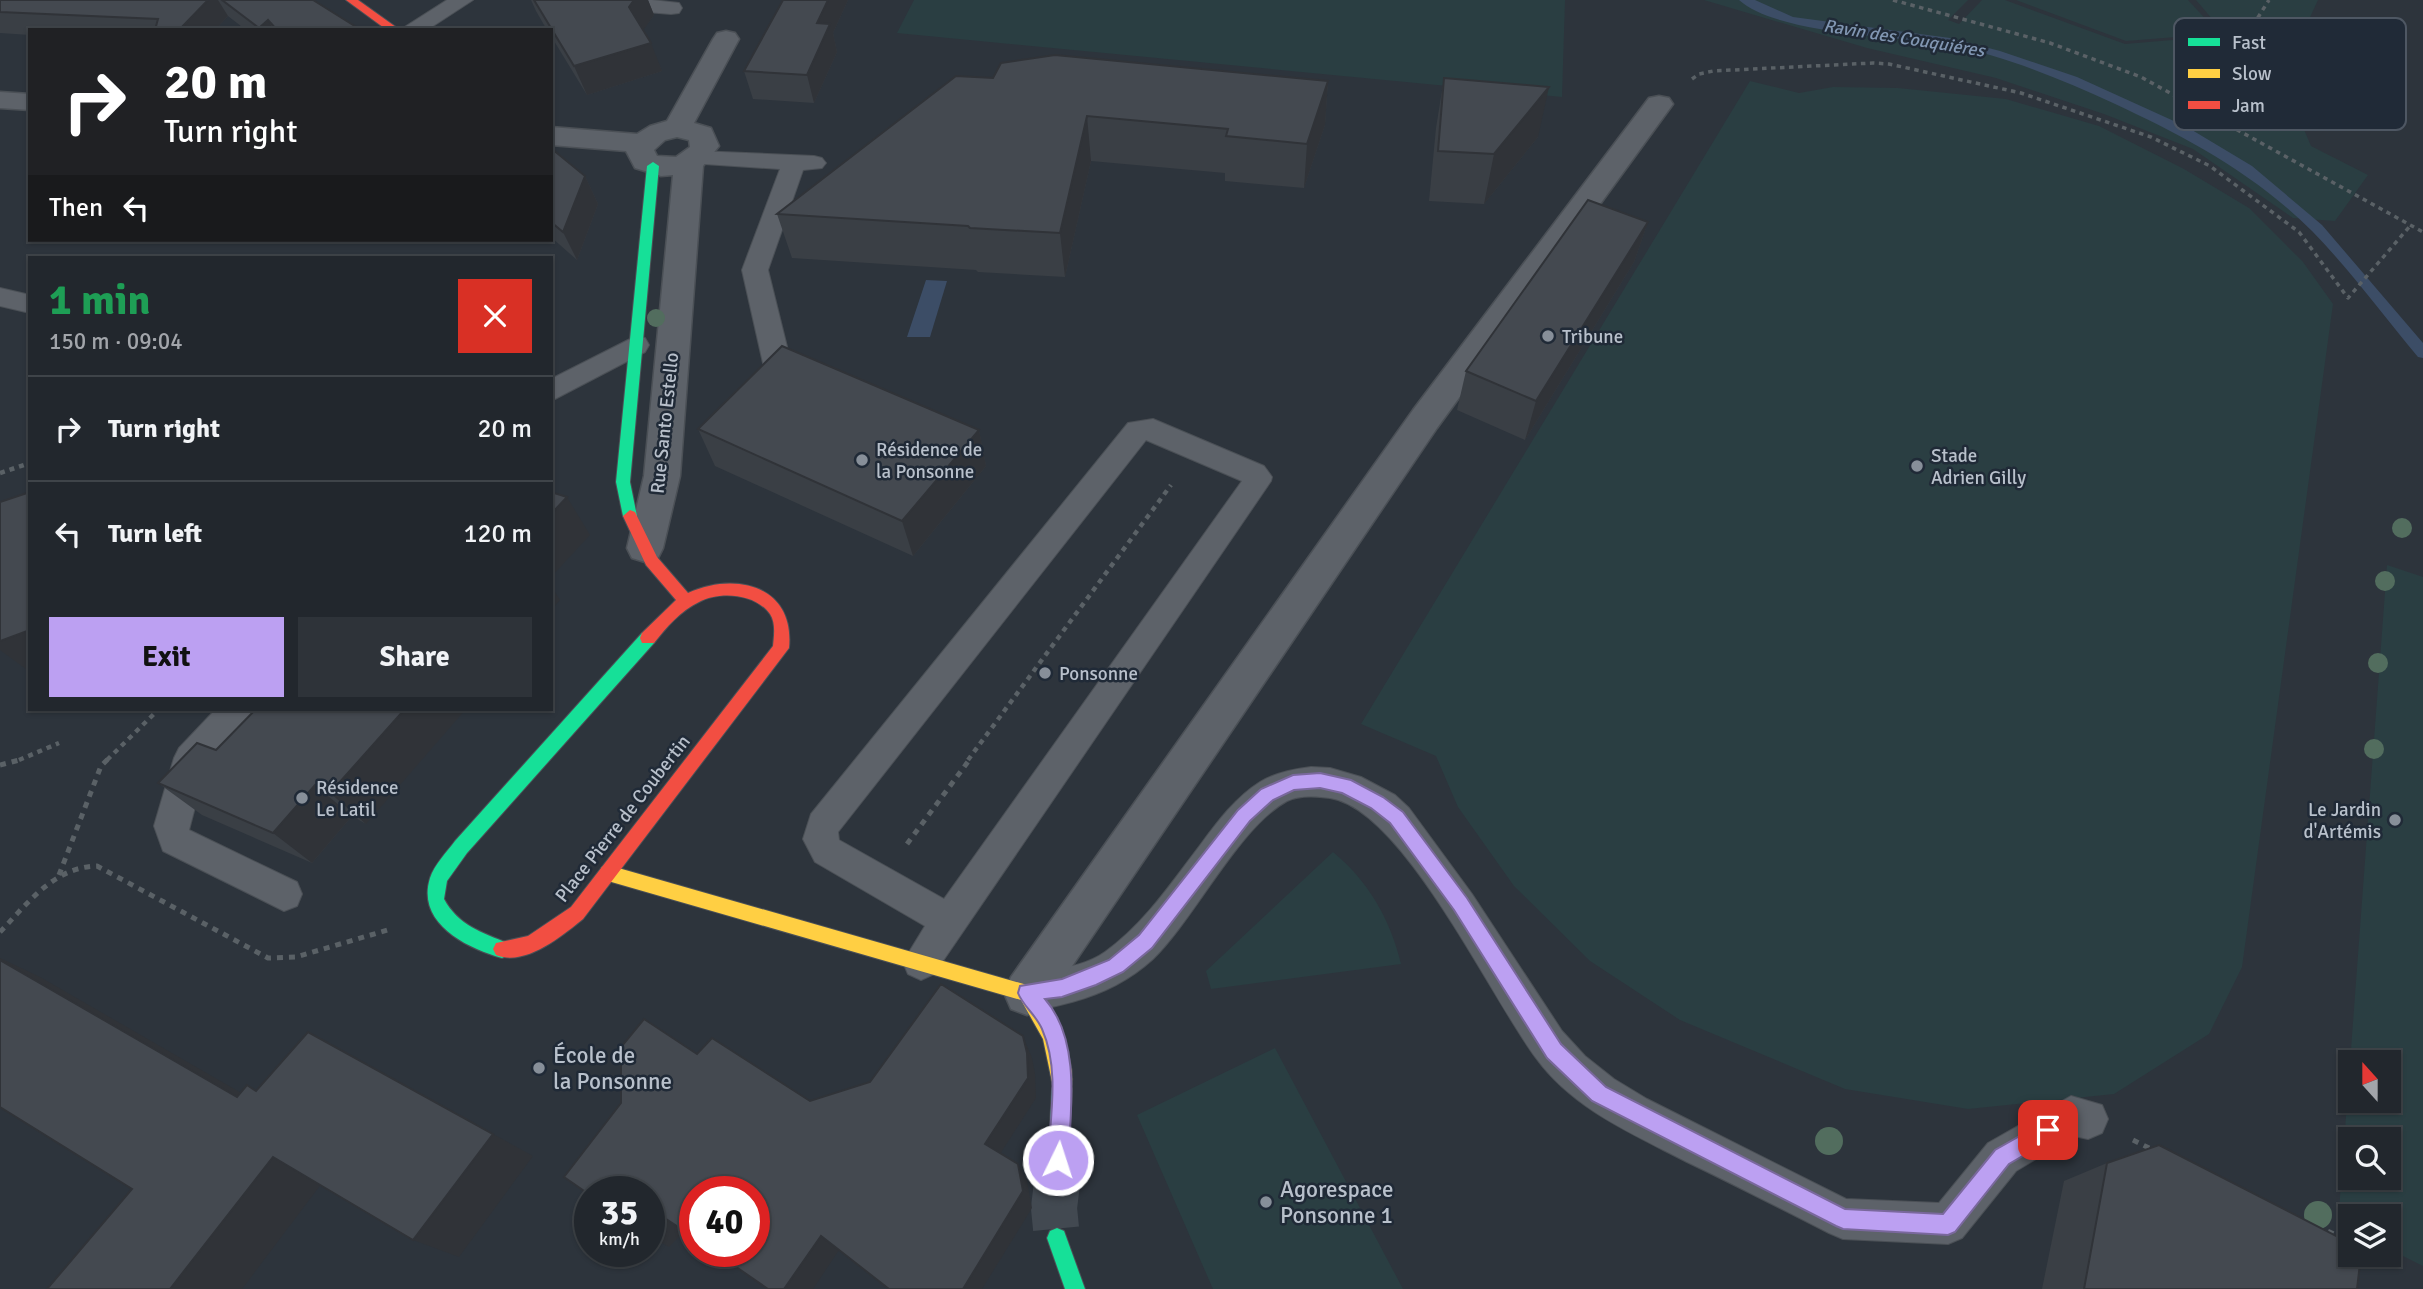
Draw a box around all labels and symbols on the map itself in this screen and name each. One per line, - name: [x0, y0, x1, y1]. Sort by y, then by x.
- water label: Ravin des Couquiéres: [1822, 14, 1988, 62]
- legend: [2174, 18, 2406, 130]
- text: Fast: [2232, 31, 2266, 55]
- text: Slow: [2232, 62, 2272, 86]
- text: Jam: [2232, 94, 2265, 118]
- place label: Tribune: [1562, 325, 1623, 349]
- marker: Tribune: [1540, 328, 1556, 344]
- street label: Rue Santo Estello: [646, 351, 684, 495]
- place label: Résidence de la Ponsonne: [876, 438, 982, 484]
- place label: Stade Adrien Gilly: [1931, 444, 2026, 490]
- marker: Résidence de la Ponsonne: [854, 452, 870, 468]
- marker: Stade Adrien Gilly: [1909, 458, 1925, 474]
- place label: Ponsonne: [1059, 662, 1138, 686]
- marker: Ponsonne: [1037, 665, 1053, 681]
- street label: Place Pierre de Coubertin: [550, 730, 696, 907]
- place label: Résidence Le Latil: [316, 776, 398, 822]
- marker: Résidence Le Latil: [294, 790, 310, 806]
- place label: Le Jardin d'Artémis: [2303, 798, 2381, 844]
- marker: Le Jardin d'Artémis: [2387, 812, 2403, 828]
- place label: École de la Ponsonne: [553, 1041, 672, 1096]
- north arrow: [2338, 1050, 2401, 1113]
- marker: École de la Ponsonne: [531, 1060, 547, 1076]
- pin: [2018, 1100, 2078, 1160]
- position arrow: [1021, 1123, 1095, 1197]
- place label: Agorespace Ponsonne 1: [1280, 1175, 1394, 1230]
- speed limit sign: 40: [679, 1176, 770, 1267]
- marker: Agorespace Ponsonne 1: [1258, 1194, 1274, 1210]

